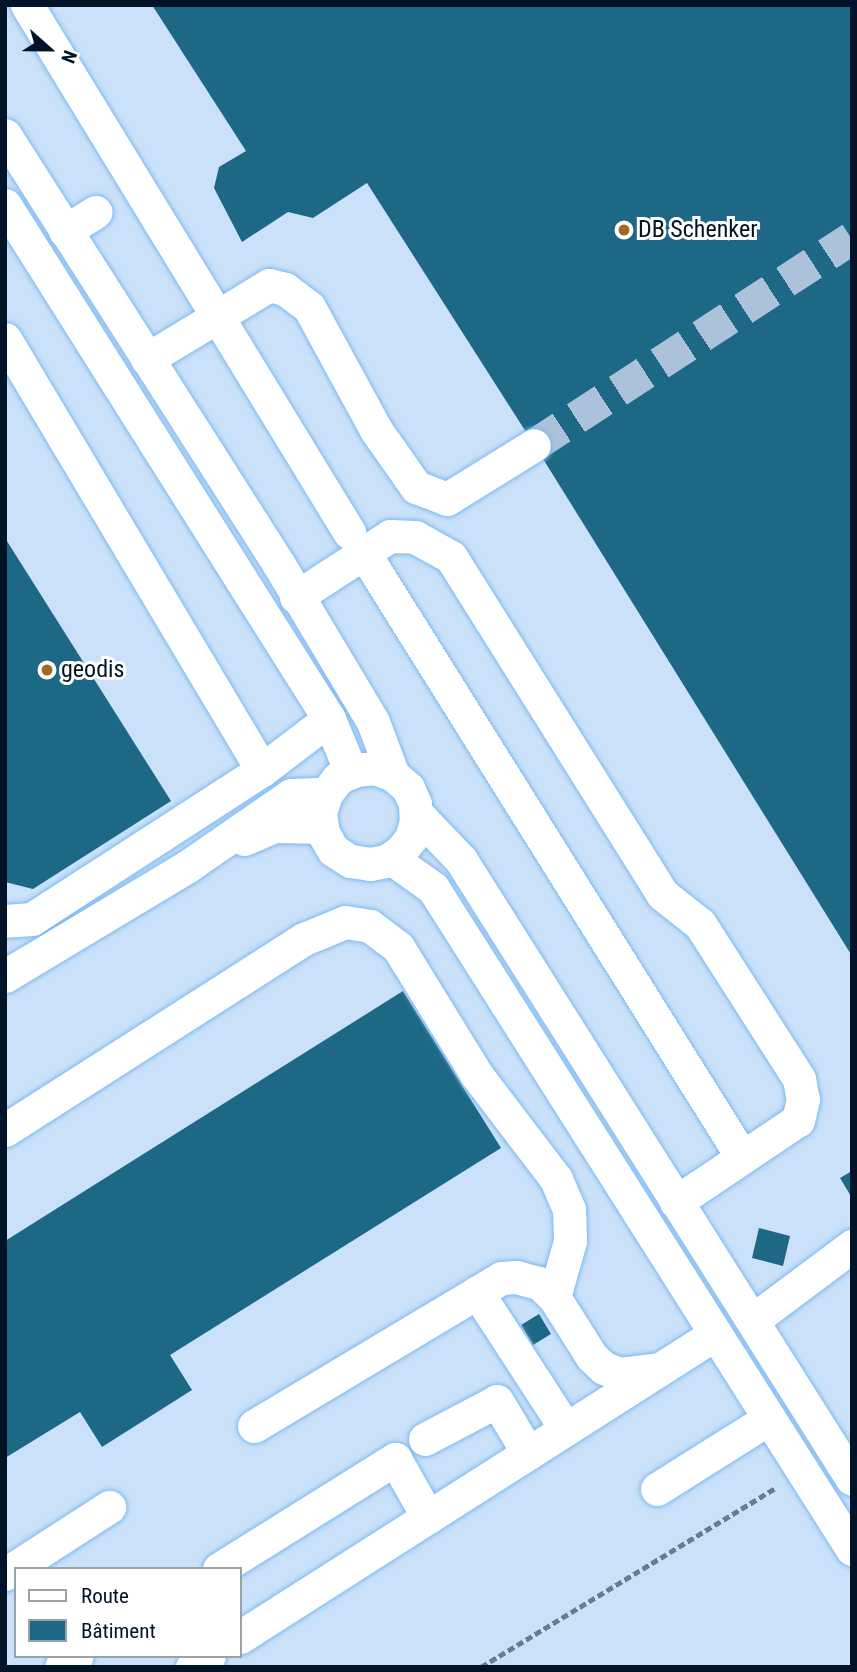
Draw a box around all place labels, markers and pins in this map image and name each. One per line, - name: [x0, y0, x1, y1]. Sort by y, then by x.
- place label: DB Schenker: [638, 216, 757, 244]
- marker: DB Schenker: [616, 222, 632, 238]
- place label: geodis: [61, 656, 124, 684]
- marker: geodis: [39, 662, 55, 678]

